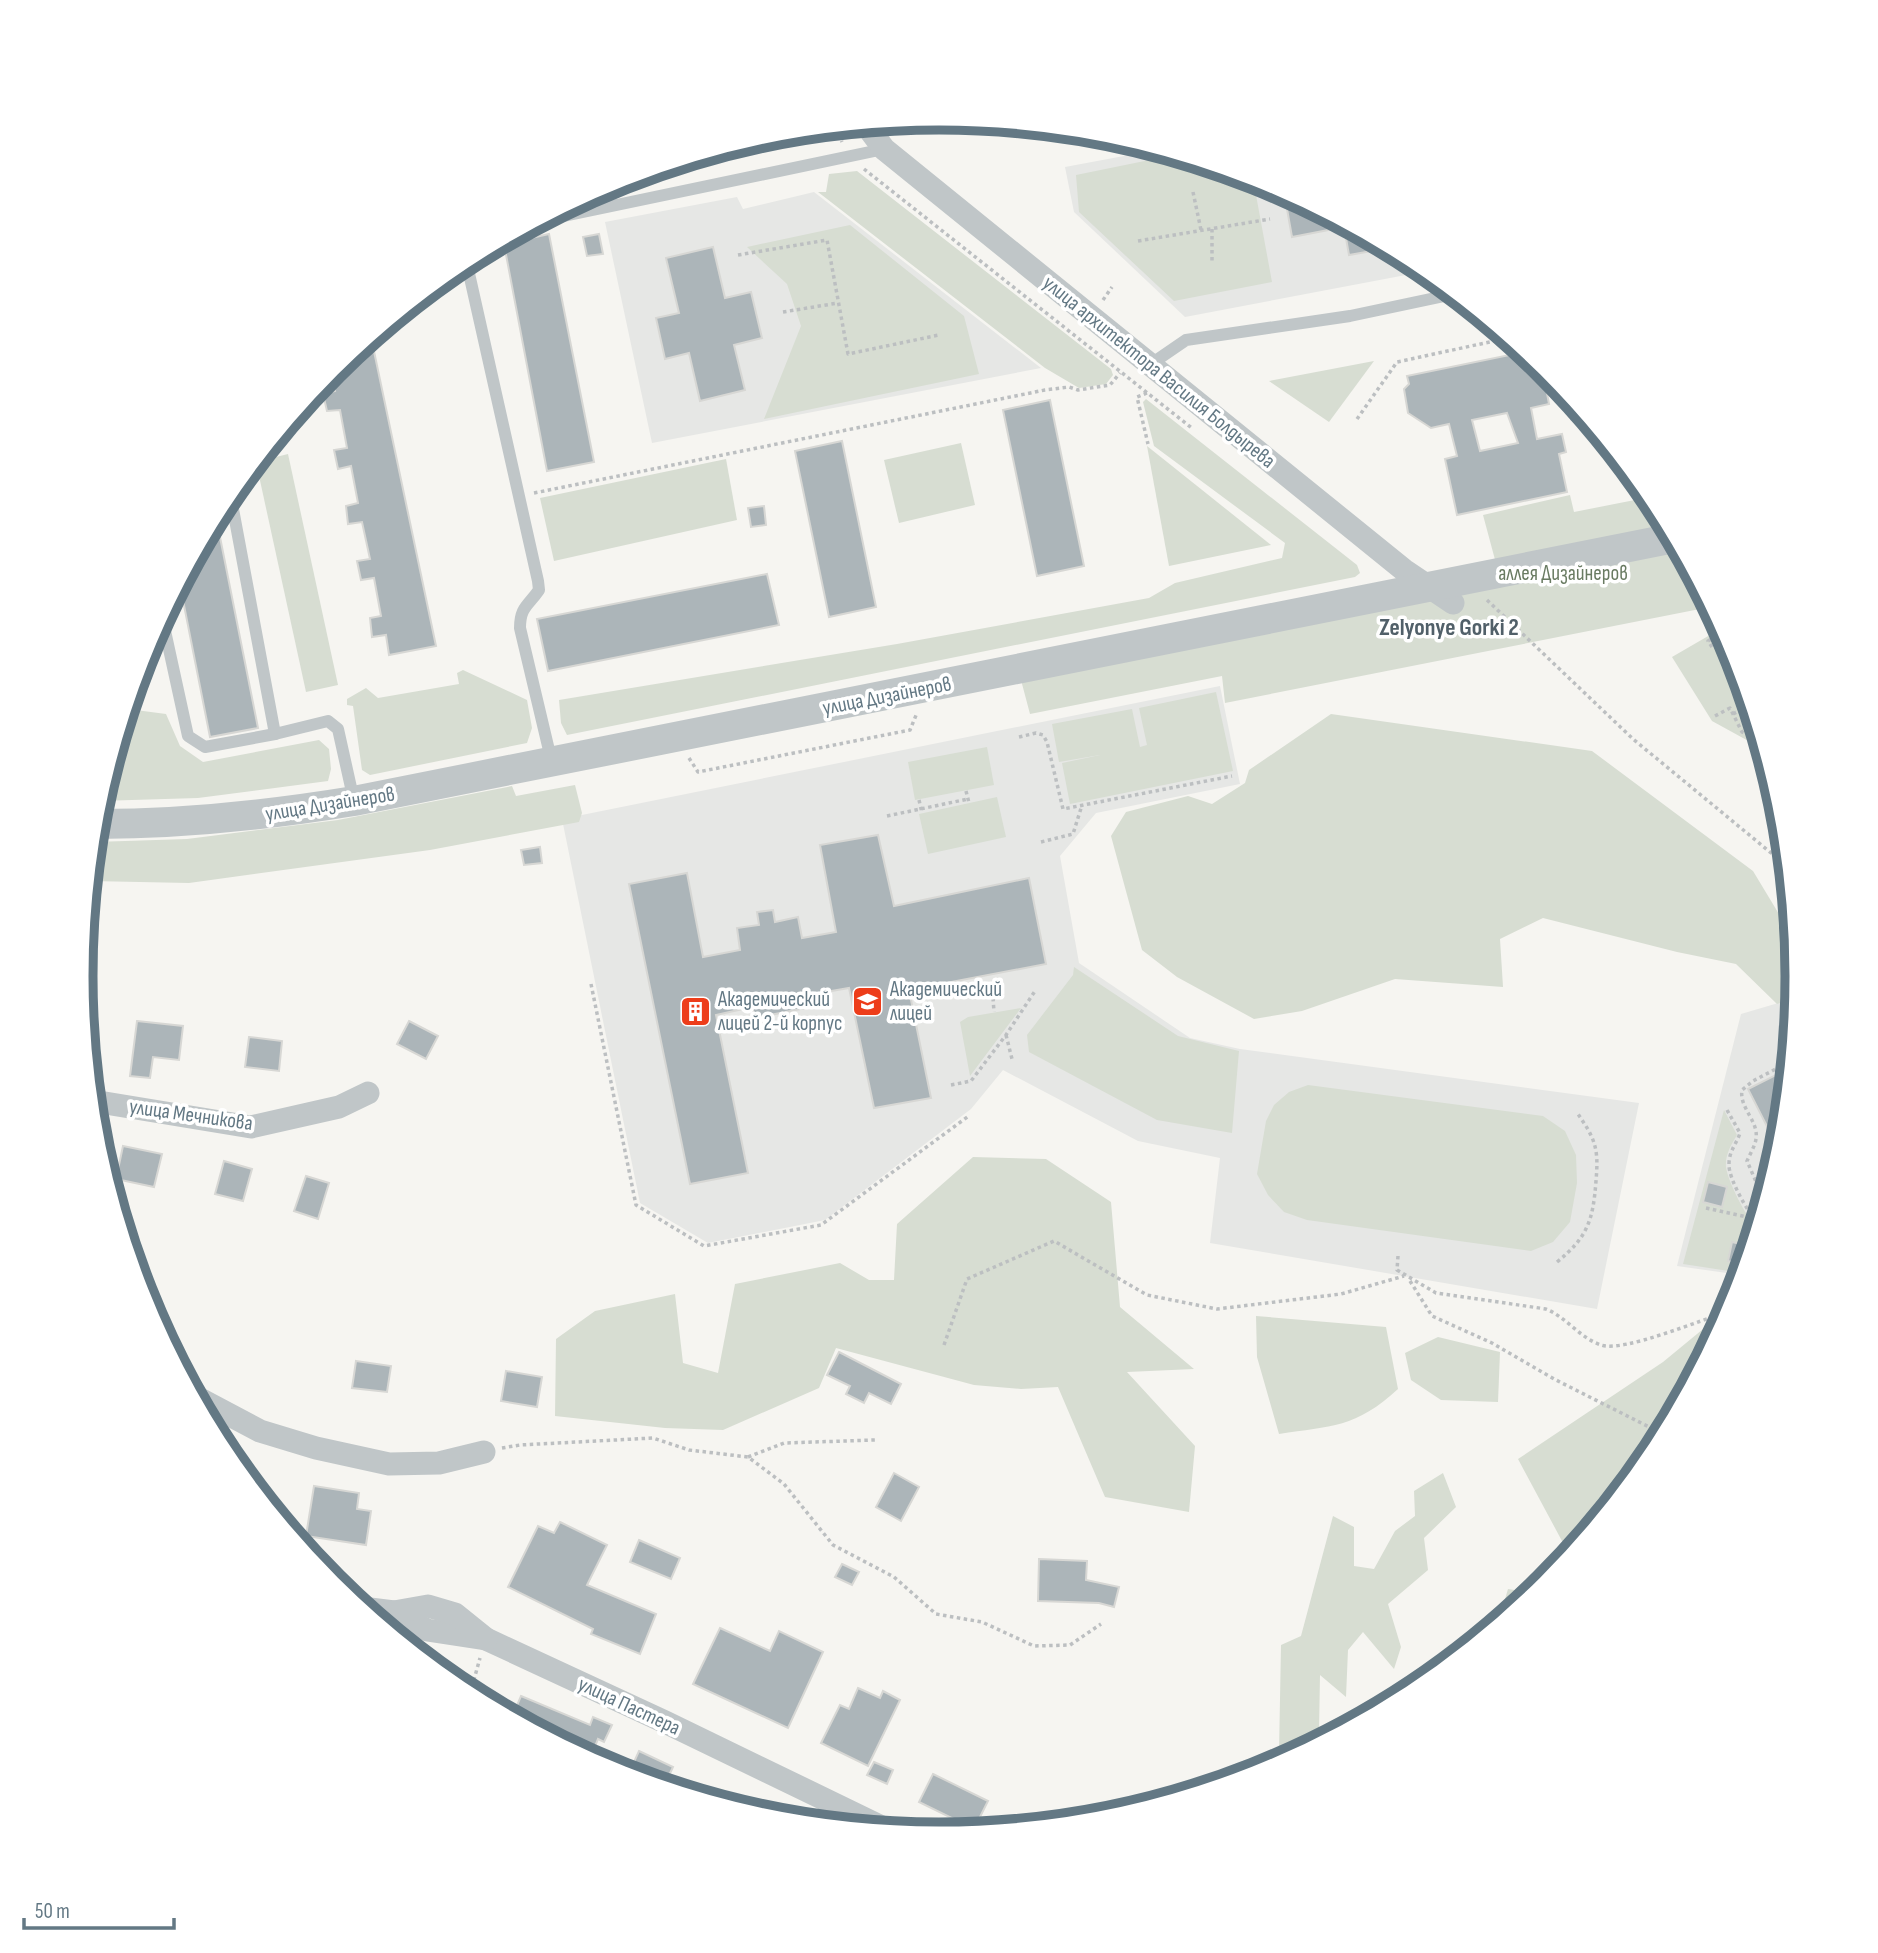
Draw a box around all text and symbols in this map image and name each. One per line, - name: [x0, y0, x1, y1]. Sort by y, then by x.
- street label: улица архитектора Василия Болдырева: [1038, 270, 1280, 474]
- park label: аллея Дизайнеров: [1498, 561, 1628, 586]
- district label: Zelyonye Gorki 2: [1379, 613, 1519, 642]
- street label: улица Дизайнеров: [820, 671, 954, 721]
- street label: улица Дизайнеров: [263, 781, 397, 827]
- place label: Академический лицей: [889, 977, 1002, 1026]
- school or university icon: Академический лицей: [850, 984, 884, 1018]
- place label: Академический лицей 2-й корпус: [717, 987, 842, 1036]
- building icon: Академический лицей 2-й корпус: [678, 994, 712, 1028]
- street label: улица Мечникова: [128, 1094, 254, 1136]
- street label: улица Пастера: [574, 1671, 684, 1741]
- scale bar: [24, 1886, 175, 1930]
- text: 50 m: [35, 1899, 70, 1924]

